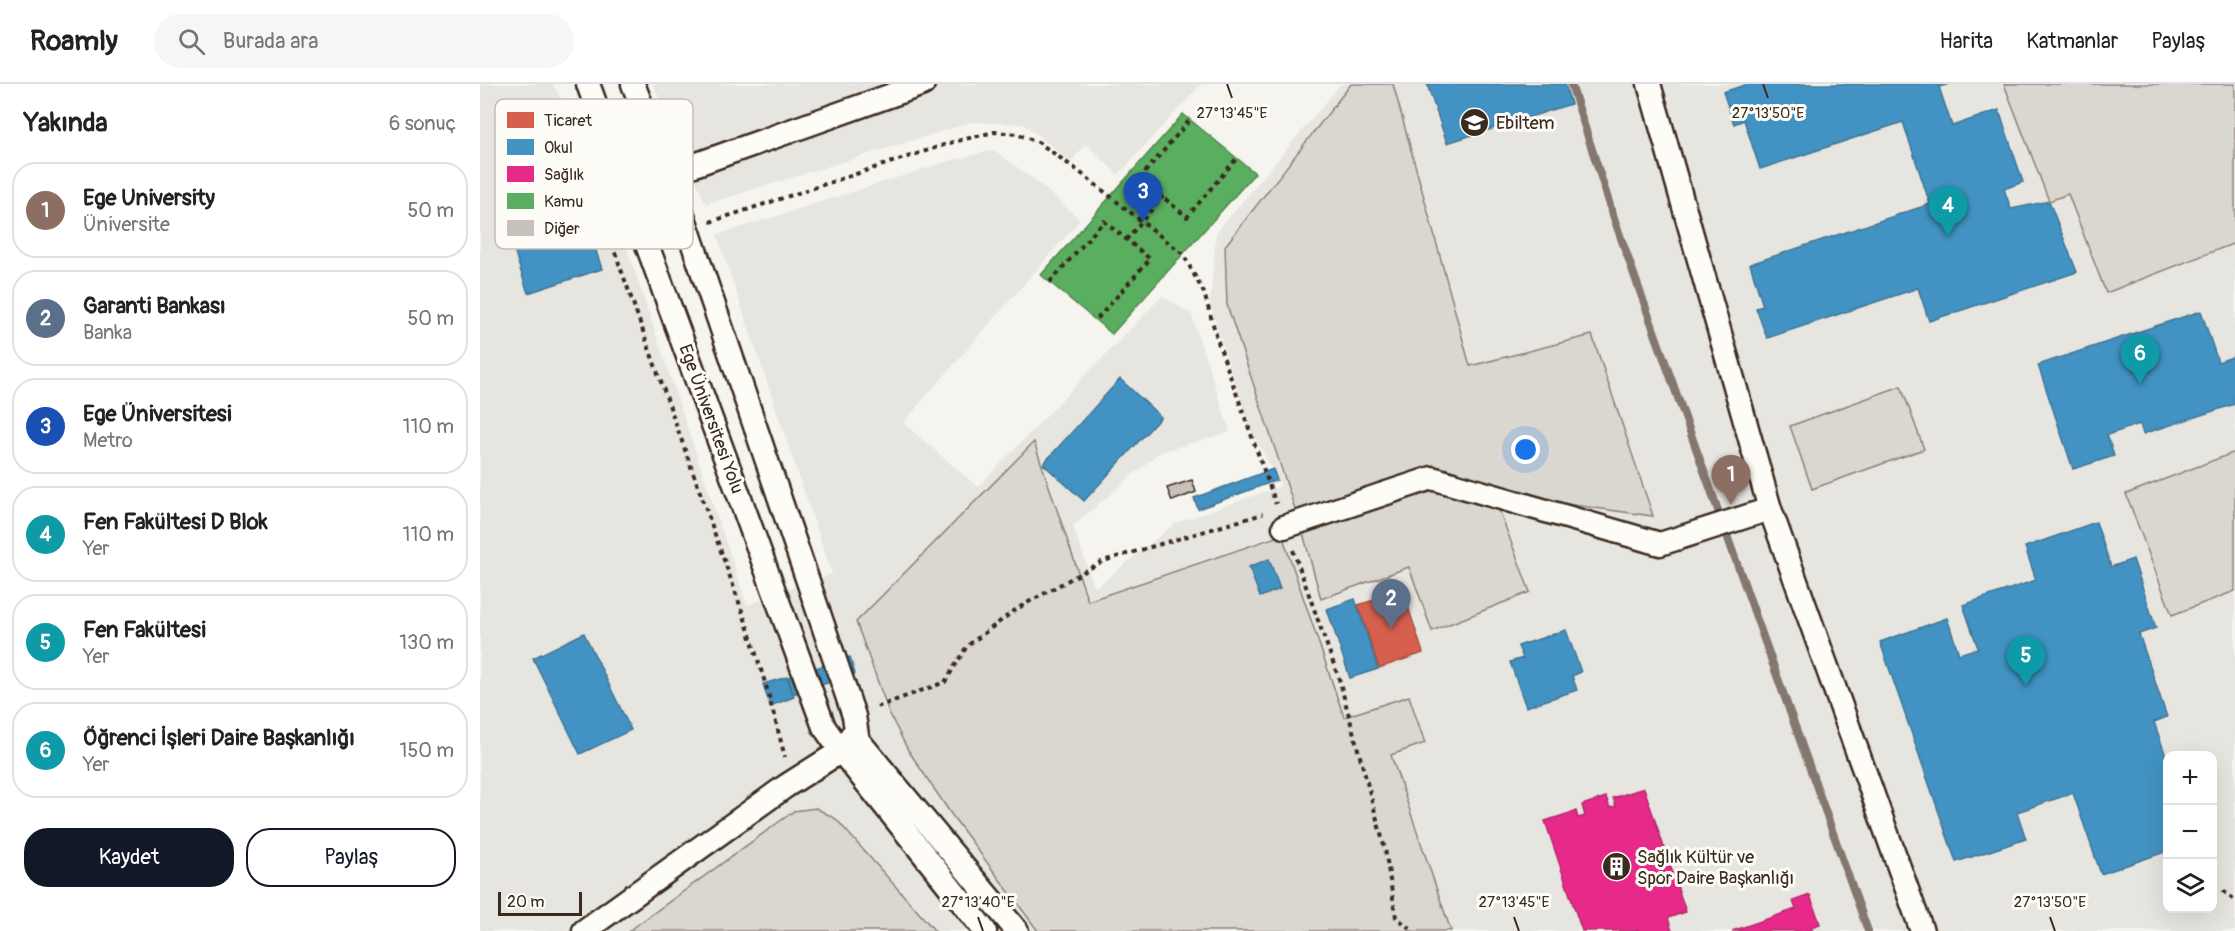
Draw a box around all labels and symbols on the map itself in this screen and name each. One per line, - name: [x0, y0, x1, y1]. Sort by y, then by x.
- legend: [495, 99, 693, 249]
- text: 27°13'45"E: [1197, 104, 1268, 123]
- text: 27°13'50"E: [1732, 104, 1804, 123]
- school or university icon: Ebiltem: [1459, 107, 1491, 139]
- text: Ticaret: [544, 111, 592, 131]
- place label: Ebiltem: [1496, 112, 1555, 135]
- text: Okul: [544, 138, 573, 158]
- text: Sağlık: [544, 165, 584, 185]
- pin: 3: [1124, 172, 1162, 222]
- pin: 4: [1928, 186, 1968, 236]
- text: Kamu: [544, 192, 583, 212]
- text: Diğer: [544, 219, 580, 239]
- pin: 6: [2120, 334, 2160, 384]
- street label: Ege Üniversitesi Yolu: [673, 341, 749, 497]
- your location: [1511, 435, 1540, 464]
- pin: 1: [1712, 456, 1750, 505]
- pin: 2: [1372, 580, 1410, 629]
- pin: 5: [2006, 636, 2046, 686]
- place label: Sağlık Kültür ve Spor Daire Başkanlığı: [1637, 846, 1794, 890]
- building icon: Sağlık Kültür ve Spor Daire Başkanlığı: [1600, 851, 1632, 883]
- scale bar: [498, 889, 582, 916]
- text: 27°13'40"E: [942, 893, 1015, 912]
- text: 27°13'45"E: [1479, 893, 1550, 912]
- text: 27°13'50"E: [2014, 893, 2086, 912]

